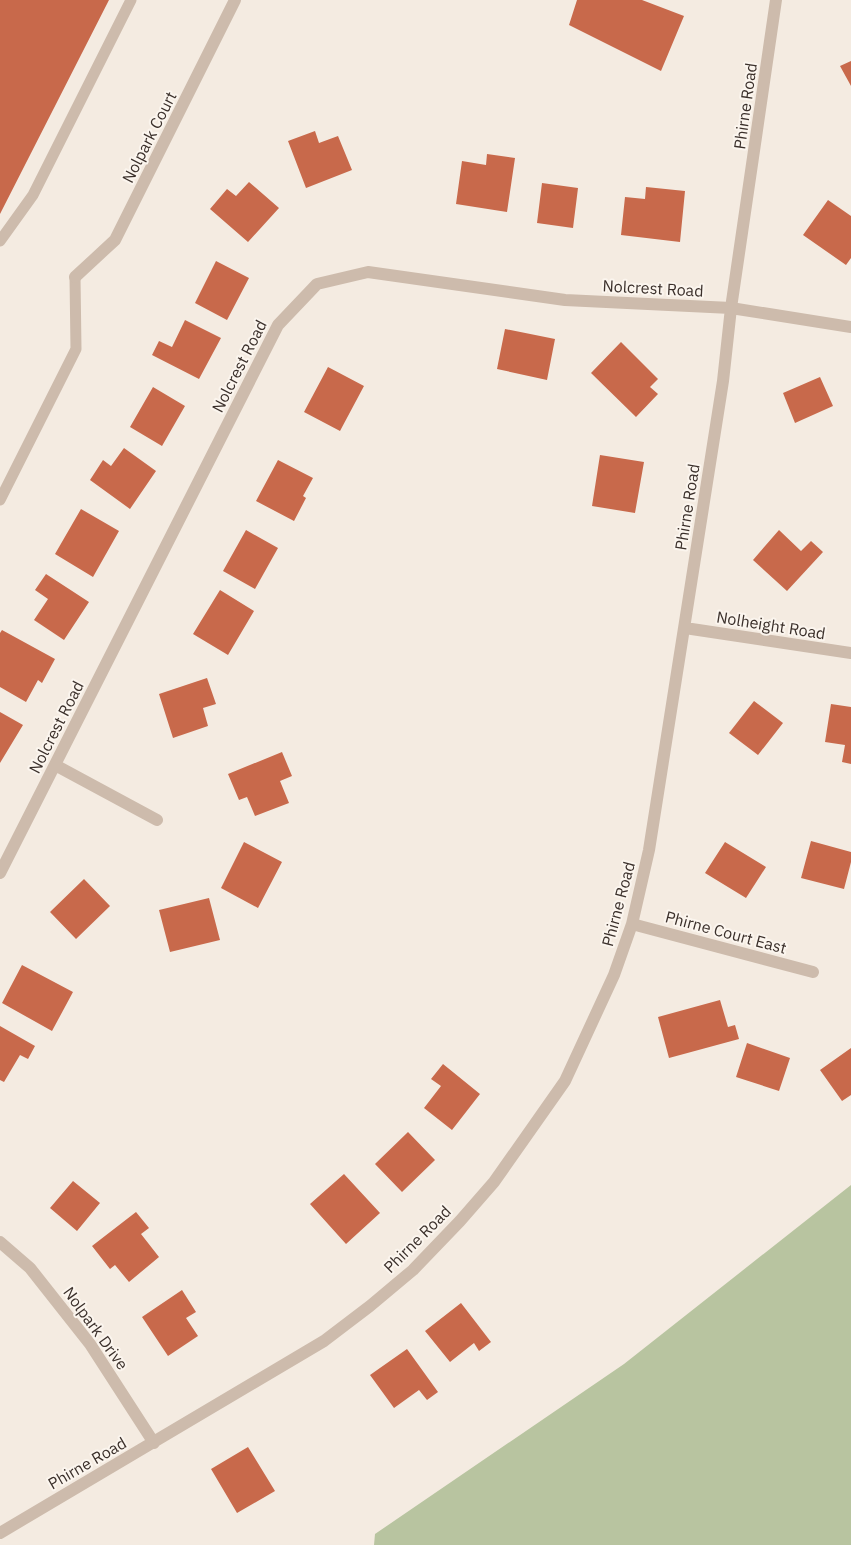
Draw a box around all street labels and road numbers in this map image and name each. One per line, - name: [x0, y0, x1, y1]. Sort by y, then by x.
- street label: Phirne Road: [729, 61, 761, 151]
- street label: Nolpark Court: [117, 88, 181, 186]
- street label: Nolcrest Road: [602, 275, 704, 301]
- street label: Nolcrest Road: [207, 316, 271, 416]
- street label: Phirne Road: [670, 462, 704, 552]
- street label: Nolheight Road: [715, 607, 827, 643]
- street label: Nolcrest Road: [24, 677, 88, 777]
- street label: Phirne Road: [597, 859, 639, 949]
- street label: Phirne Court East: [663, 906, 789, 958]
- street label: Phirne Road: [379, 1201, 455, 1277]
- street label: Nolpark Drive: [59, 1283, 133, 1374]
- street label: Phirne Road: [44, 1433, 130, 1493]

